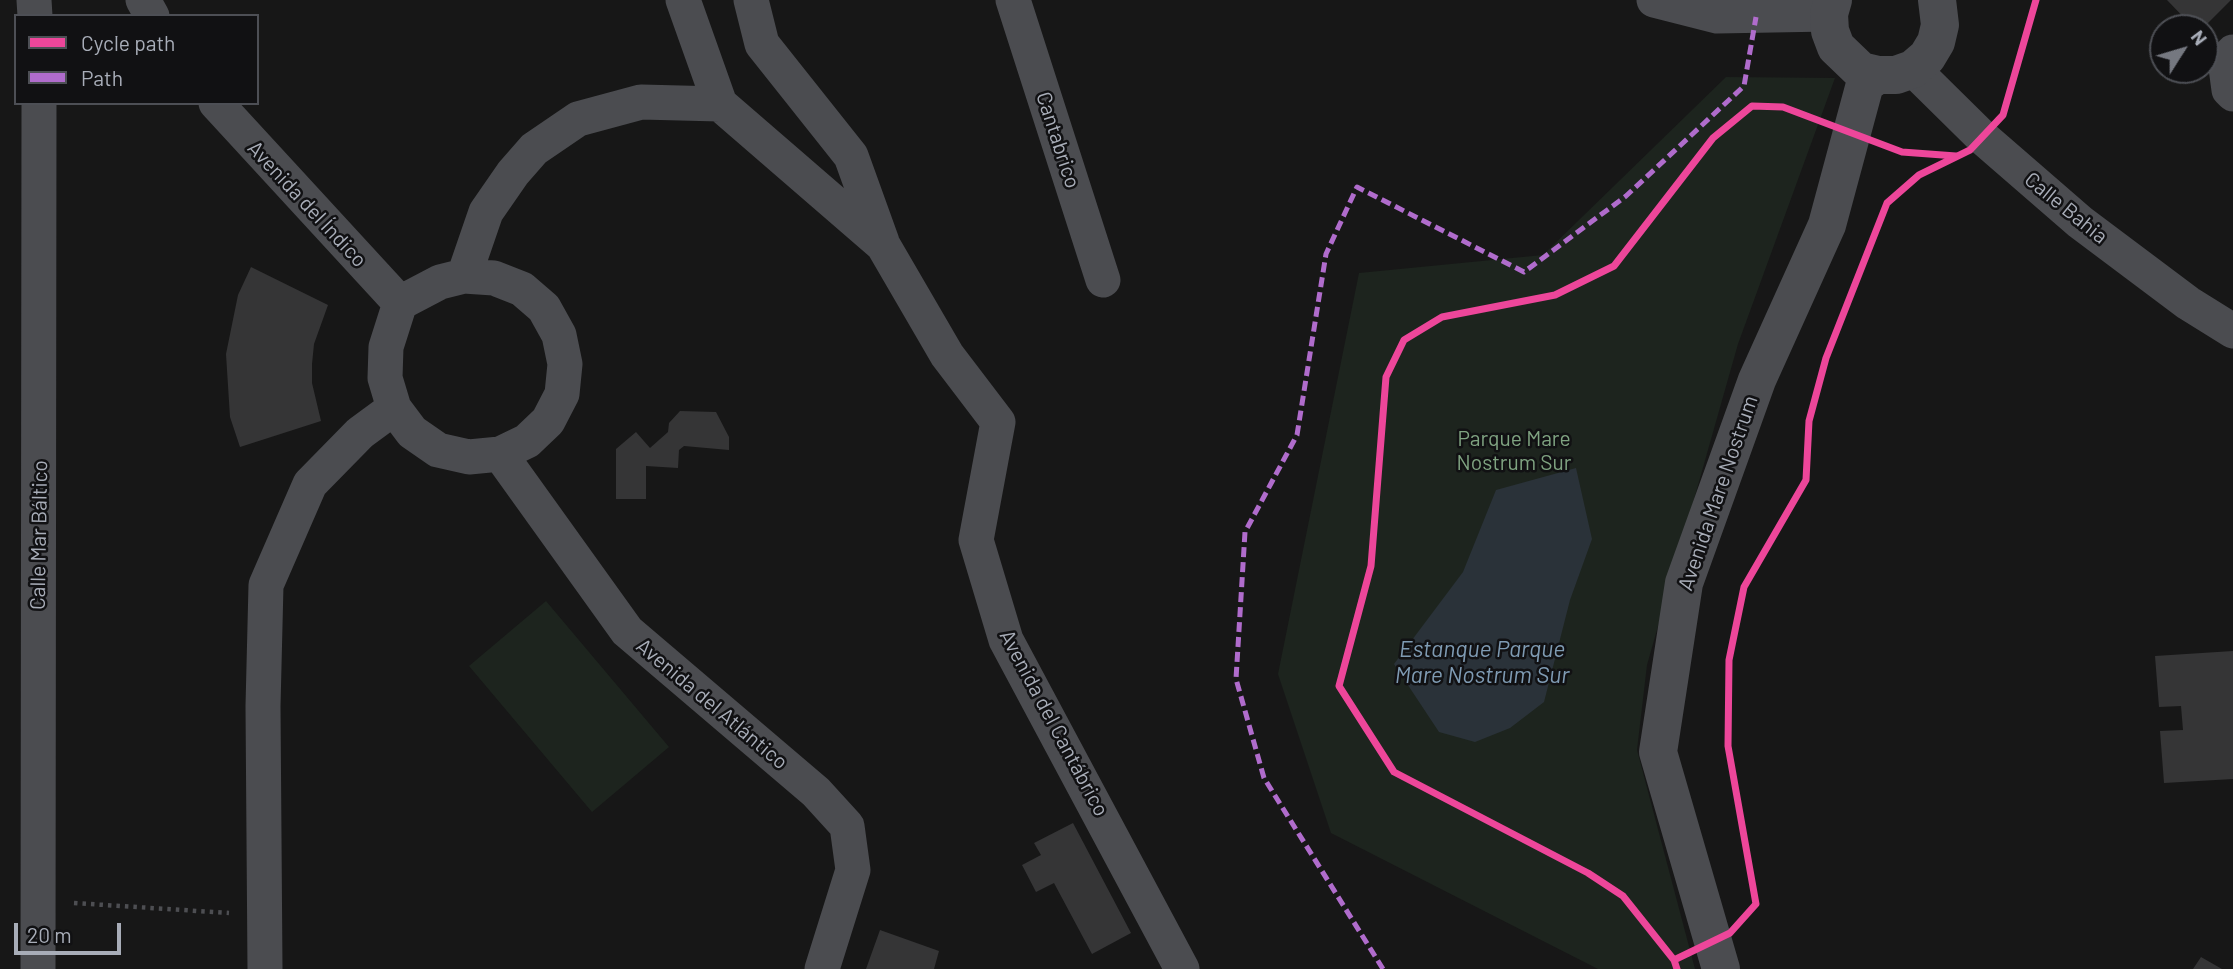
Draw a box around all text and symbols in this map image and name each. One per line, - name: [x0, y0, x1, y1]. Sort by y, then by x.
- legend: [14, 14, 259, 105]
- north arrow: [2149, 14, 2219, 84]
- text: N: [2187, 25, 2213, 49]
- text: Cycle path: [81, 30, 175, 55]
- text: Path: [81, 65, 123, 90]
- street label: Cantabrico: [1031, 89, 1085, 191]
- street label: Avenida del Índico: [242, 136, 372, 272]
- street label: Calle Bahia: [2019, 167, 2113, 249]
- street label: Avenida Mare Nostrum: [1673, 392, 1763, 594]
- park label: Parque Mare Nostrum Sur: [1457, 426, 1571, 476]
- street label: Calle Mar Báltico: [25, 460, 53, 610]
- street label: Avenida del Cantábrico: [994, 625, 1114, 821]
- street label: Avenida del Atlántico: [631, 633, 793, 775]
- water label: Estanque Parque Mare Nostrum Sur: [1395, 635, 1569, 689]
- scale bar: [18, 909, 124, 953]
- text: 20 m: [27, 922, 72, 947]

